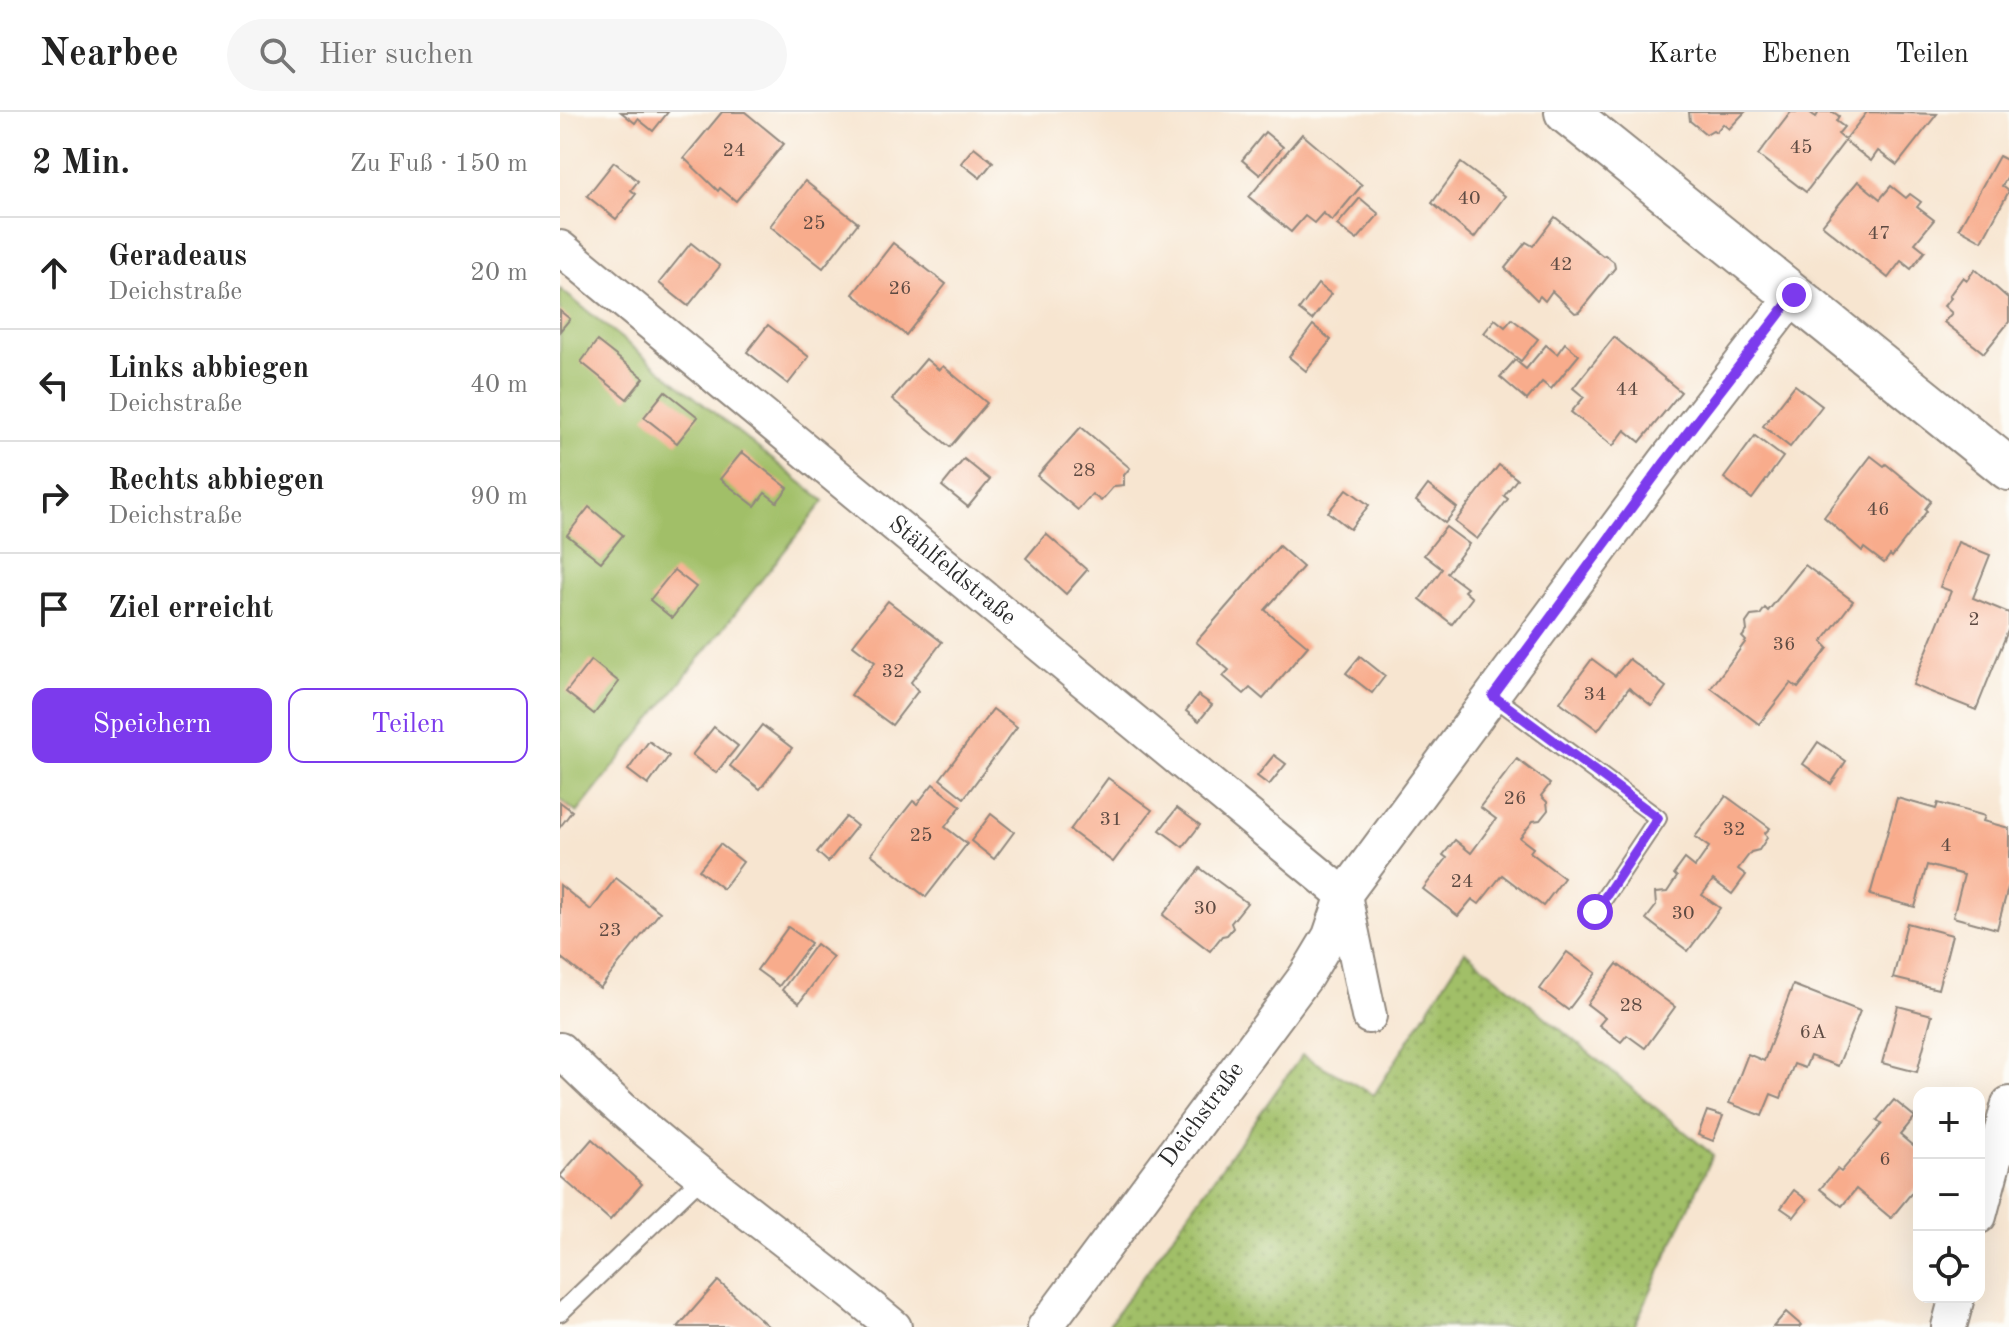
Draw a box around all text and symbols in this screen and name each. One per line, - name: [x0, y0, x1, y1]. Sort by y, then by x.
- search box: [227, 19, 787, 91]
- icon: search: [255, 33, 299, 77]
- text: Nearbee: [40, 36, 179, 74]
- text: Hier suchen: [319, 40, 473, 70]
- text: Karte: [1648, 41, 1717, 69]
- text: Ebenen: [1761, 41, 1851, 69]
- text: Teilen: [1895, 41, 1969, 69]
- house number: 45: [1789, 138, 1813, 158]
- house number: 24: [722, 141, 746, 161]
- text: 2 Min.: [32, 147, 130, 181]
- text: Zu Fuß · 150 m: [350, 151, 528, 177]
- house number: 40: [1457, 189, 1481, 209]
- house number: 25: [802, 214, 826, 234]
- house number: 47: [1867, 224, 1891, 244]
- text: Geradeaus: [108, 242, 247, 272]
- icon: ahead: [32, 251, 76, 295]
- house number: 42: [1549, 255, 1573, 275]
- text: 20 m: [470, 260, 528, 286]
- route end: [1776, 277, 1812, 313]
- text: Deichstraße: [108, 279, 242, 305]
- house number: 26: [888, 279, 912, 299]
- text: Links abbiegen: [108, 354, 309, 384]
- icon: left: [32, 363, 76, 407]
- text: 40 m: [470, 372, 528, 398]
- house number: 44: [1615, 380, 1639, 400]
- text: Deichstraße: [108, 391, 242, 417]
- house number: 28: [1072, 461, 1096, 481]
- text: Rechts abbiegen: [108, 466, 325, 496]
- icon: right: [32, 475, 76, 519]
- text: 90 m: [470, 484, 528, 510]
- house number: 46: [1866, 500, 1890, 520]
- text: Deichstraße: [108, 503, 242, 529]
- street label: Stählfeldstraße: [884, 512, 1020, 631]
- icon: arrive: [32, 587, 76, 631]
- text: Ziel erreicht: [108, 594, 273, 624]
- house number: 2: [1968, 610, 1980, 630]
- house number: 36: [1772, 635, 1796, 655]
- house number: 32: [881, 662, 905, 682]
- house number: 34: [1583, 685, 1607, 705]
- button: Speichern: [32, 688, 272, 763]
- button: Teilen: [288, 688, 528, 763]
- house number: 26: [1503, 789, 1527, 809]
- house number: 31: [1099, 810, 1123, 830]
- house number: 32: [1722, 820, 1746, 840]
- house number: 25: [909, 826, 933, 846]
- house number: 4: [1940, 836, 1952, 856]
- house number: 24: [1450, 872, 1474, 892]
- route start: [1577, 894, 1613, 930]
- house number: 30: [1193, 899, 1217, 919]
- house number: 30: [1671, 904, 1695, 924]
- house number: 23: [598, 921, 622, 941]
- house number: 28: [1619, 996, 1643, 1016]
- house number: 6A: [1800, 1023, 1826, 1043]
- street label: Deichstraße: [1156, 1058, 1249, 1172]
- map controls: [1913, 1087, 1985, 1303]
- button: +: [1913, 1087, 1985, 1159]
- house number: 6: [1879, 1150, 1891, 1170]
- button: −: [1913, 1159, 1985, 1231]
- button: locate: [1913, 1231, 1985, 1303]

